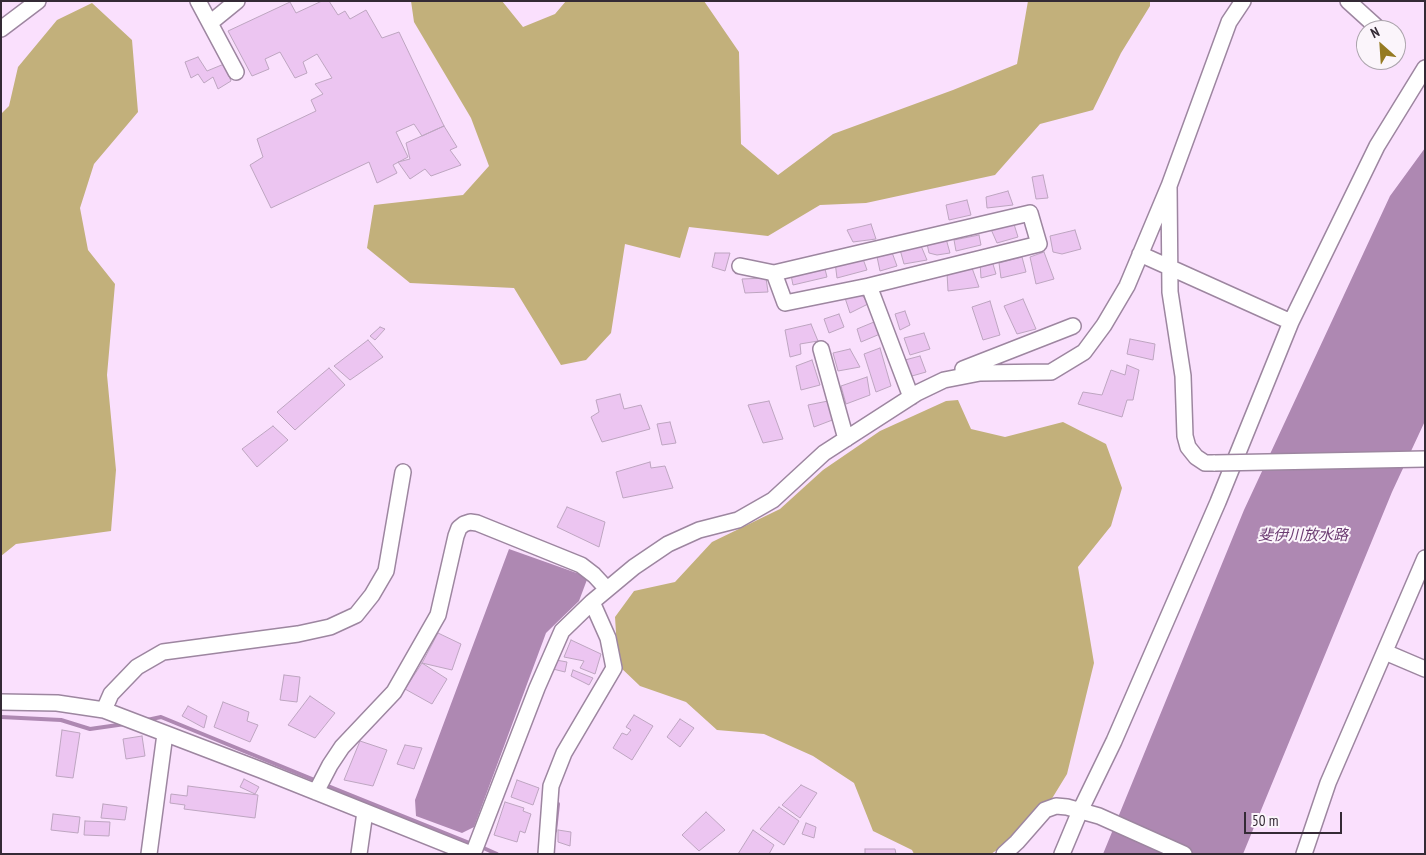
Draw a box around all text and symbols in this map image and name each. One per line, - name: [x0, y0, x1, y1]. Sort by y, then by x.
- north arrow: [1356, 20, 1406, 70]
- text: N: [1368, 23, 1382, 42]
- water label: 斐伊川放水路: [1258, 527, 1348, 545]
- scale bar: [1246, 802, 1344, 834]
- text: 50 m: [1252, 811, 1278, 830]

